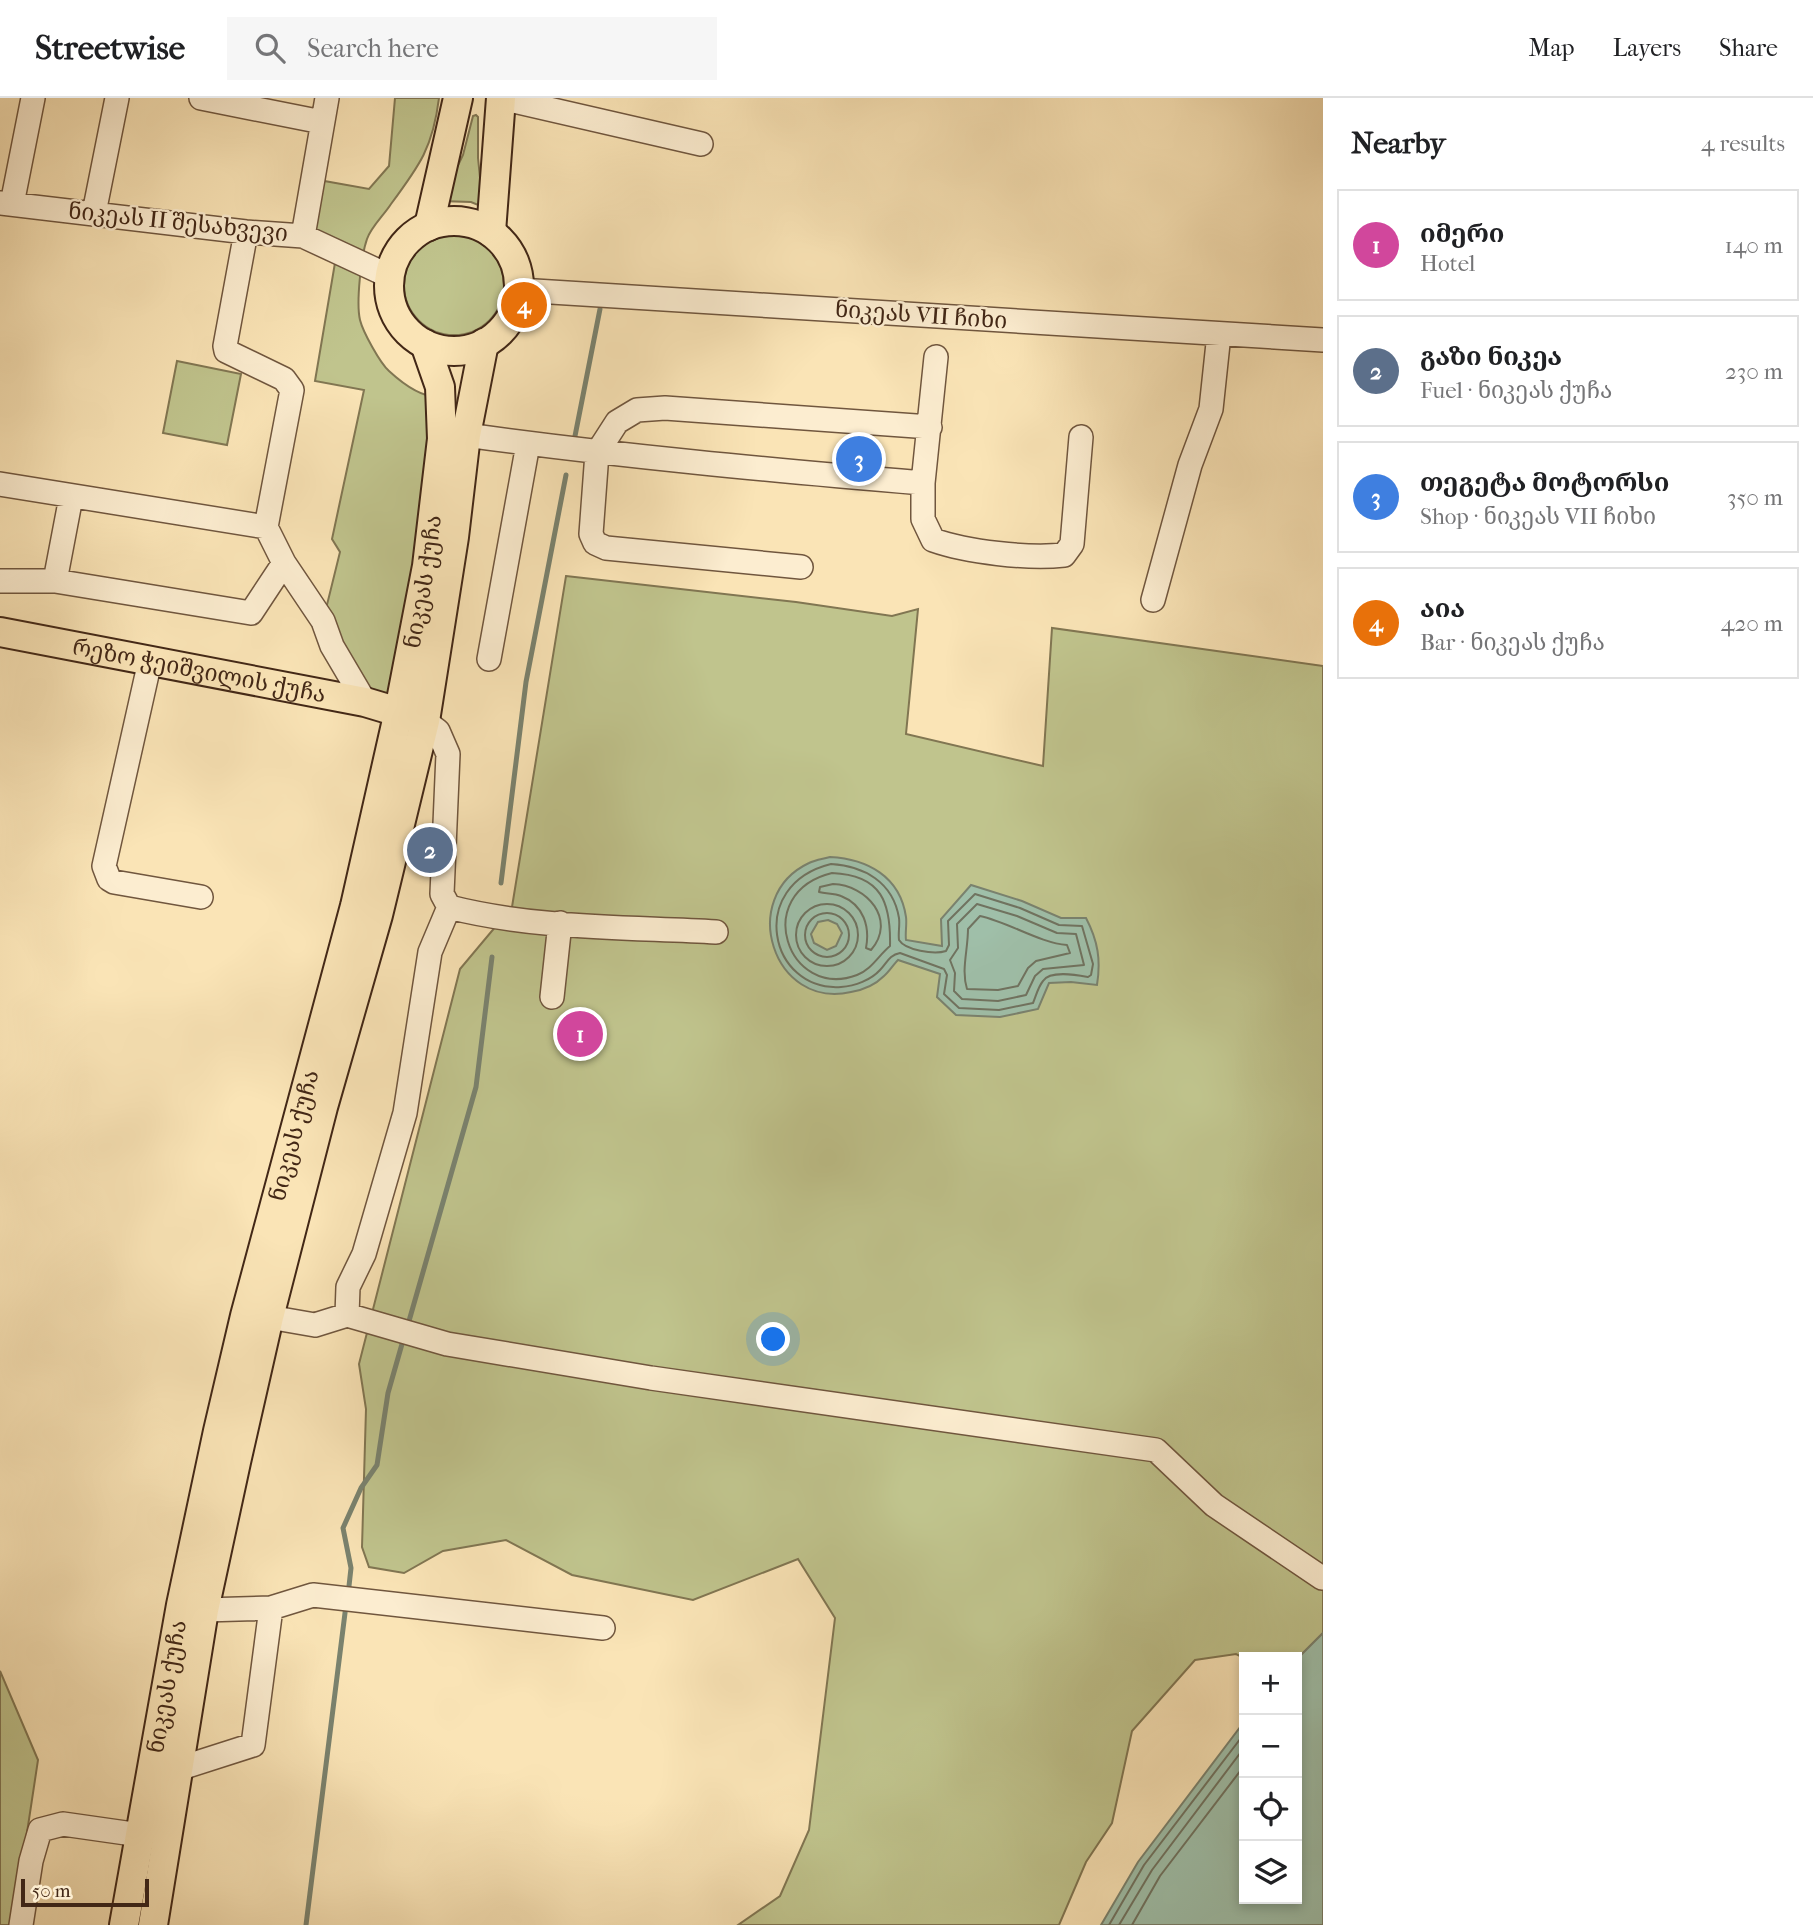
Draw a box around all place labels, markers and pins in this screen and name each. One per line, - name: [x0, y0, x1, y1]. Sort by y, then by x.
- pin: 4: [501, 279, 547, 331]
- pin: 3: [836, 433, 882, 485]
- pin: 2: [407, 824, 453, 876]
- pin: 1: [557, 1008, 603, 1060]

